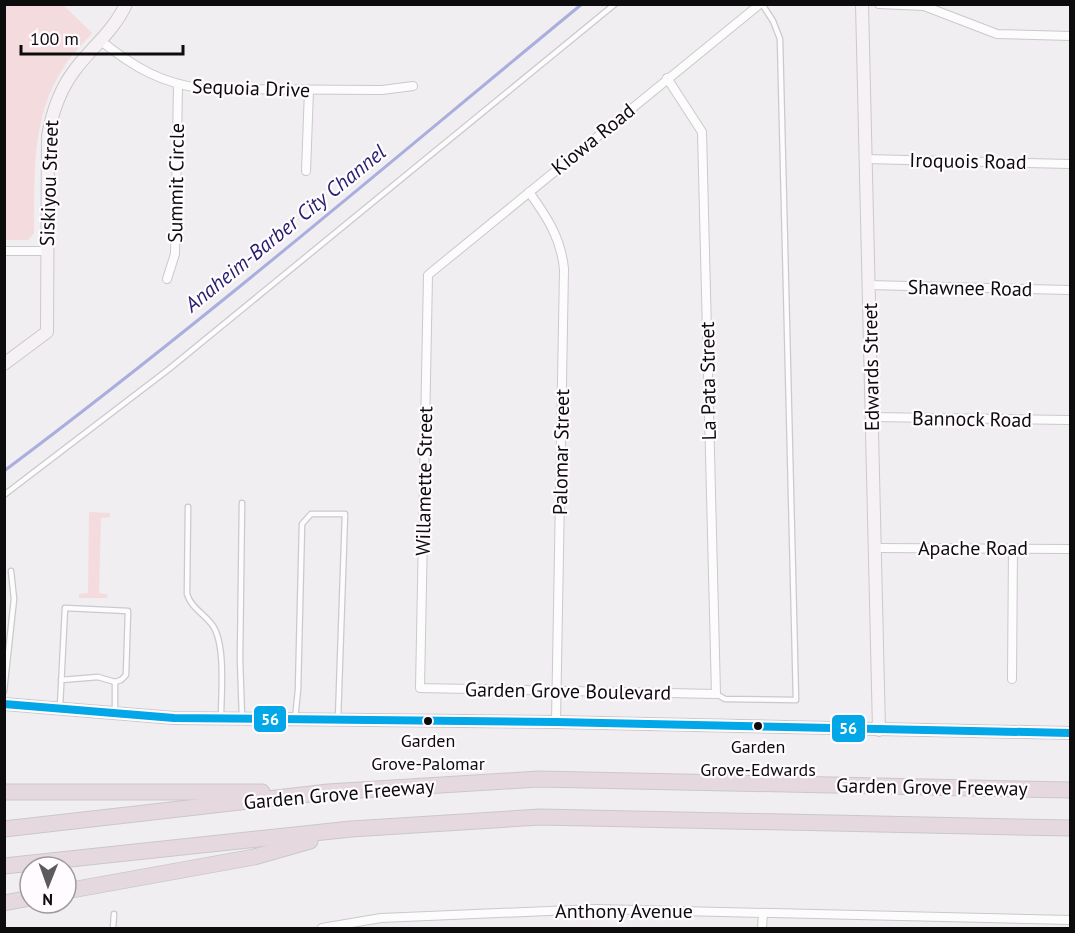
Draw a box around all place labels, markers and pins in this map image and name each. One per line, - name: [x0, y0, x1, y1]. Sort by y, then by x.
- marker: Garden Grove-Palomar: [422, 715, 434, 727]
- marker: Garden Grove-Edwards: [752, 720, 764, 732]
- place label: Garden Grove-Palomar: [371, 729, 485, 775]
- place label: Garden Grove-Edwards: [700, 735, 816, 781]

